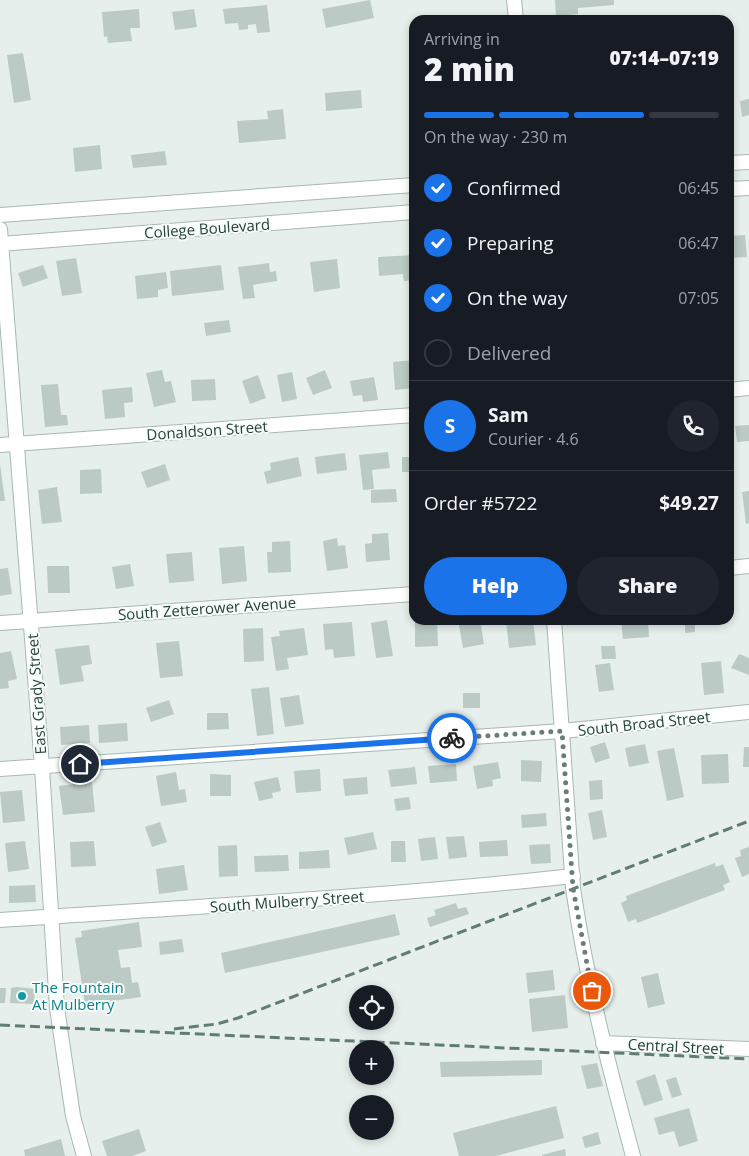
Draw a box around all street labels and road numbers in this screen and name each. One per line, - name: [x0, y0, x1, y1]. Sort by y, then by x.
- street label: College Boulevard: [143, 214, 271, 242]
- street label: Donaldson Street: [146, 416, 268, 444]
- street label: South Zetterower Avenue: [117, 592, 297, 624]
- street label: East Grady Street: [22, 633, 50, 755]
- street label: South Broad Street: [577, 706, 711, 740]
- street label: South Mulberry Street: [209, 886, 365, 916]
- street label: Central Street: [627, 1033, 725, 1059]

